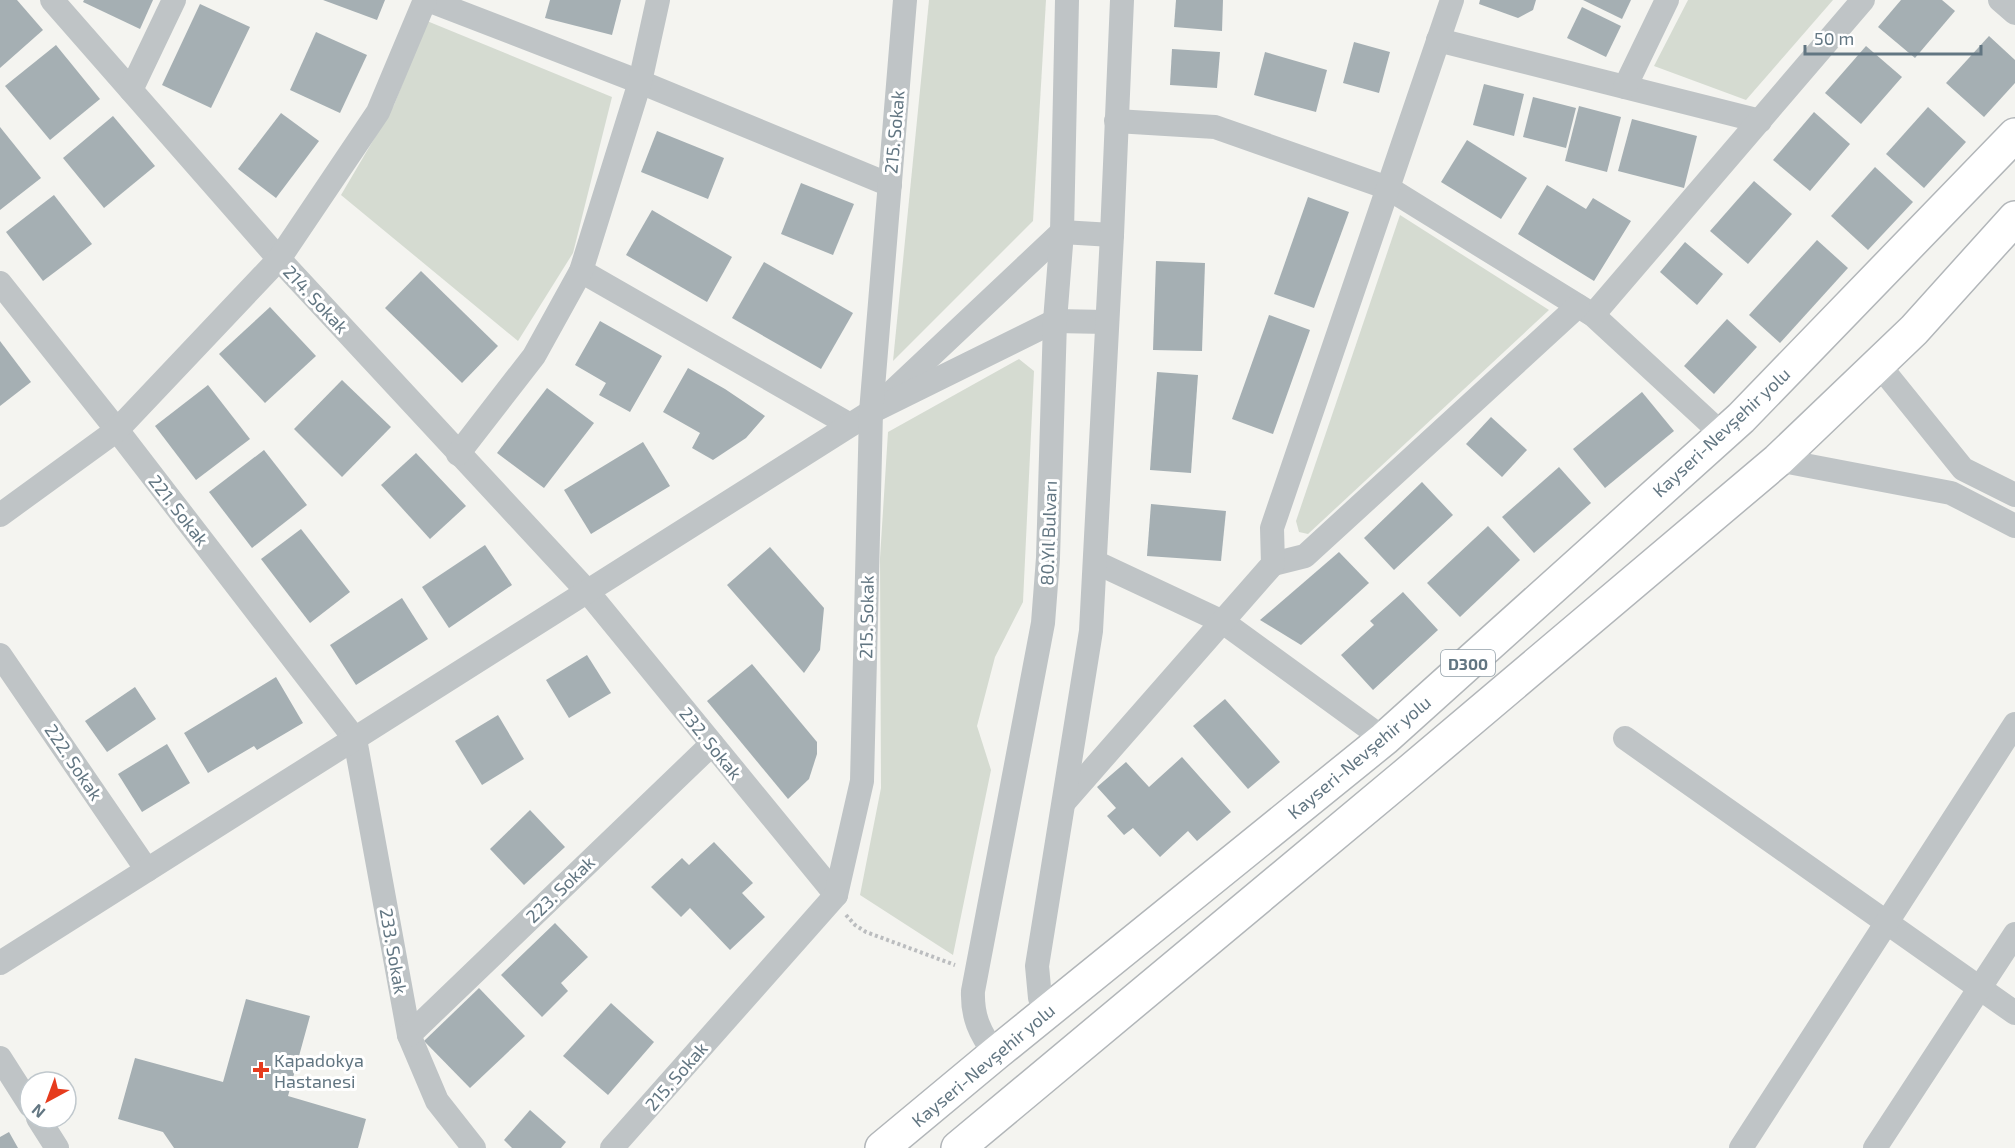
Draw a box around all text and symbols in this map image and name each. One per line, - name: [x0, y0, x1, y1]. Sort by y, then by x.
- scale bar: [1805, 18, 1980, 56]
- text: 50 m: [1814, 27, 1854, 49]
- street label: 215. Sokak: [879, 89, 909, 175]
- street label: 214. Sokak: [279, 260, 353, 338]
- street label: Kayseri-Nevşehir yolu: [1648, 363, 1795, 502]
- street label: 221. Sokak: [144, 470, 214, 550]
- street label: 80.Yıl Bulvarı: [1035, 480, 1061, 586]
- street label: 215. Sokak: [854, 575, 878, 659]
- road number: D300: [1441, 650, 1495, 676]
- street label: Kayseri-Nevşehir yolu: [1283, 691, 1436, 824]
- street label: 232. Sokak: [675, 702, 747, 784]
- street label: 222. Sokak: [41, 720, 107, 804]
- street label: 223. Sokak: [521, 851, 599, 927]
- street label: 233. Sokak: [376, 906, 412, 996]
- street label: Kayseri-Nevşehir yolu: [907, 999, 1060, 1132]
- street label: 215. Sokak: [640, 1037, 712, 1115]
- place label: Kapadokya Hastanesi: [274, 1049, 364, 1092]
- marker: Kapadokya Hastanesi: [252, 1061, 270, 1079]
- north arrow: [18, 1070, 78, 1130]
- text: N: [27, 1101, 48, 1123]

